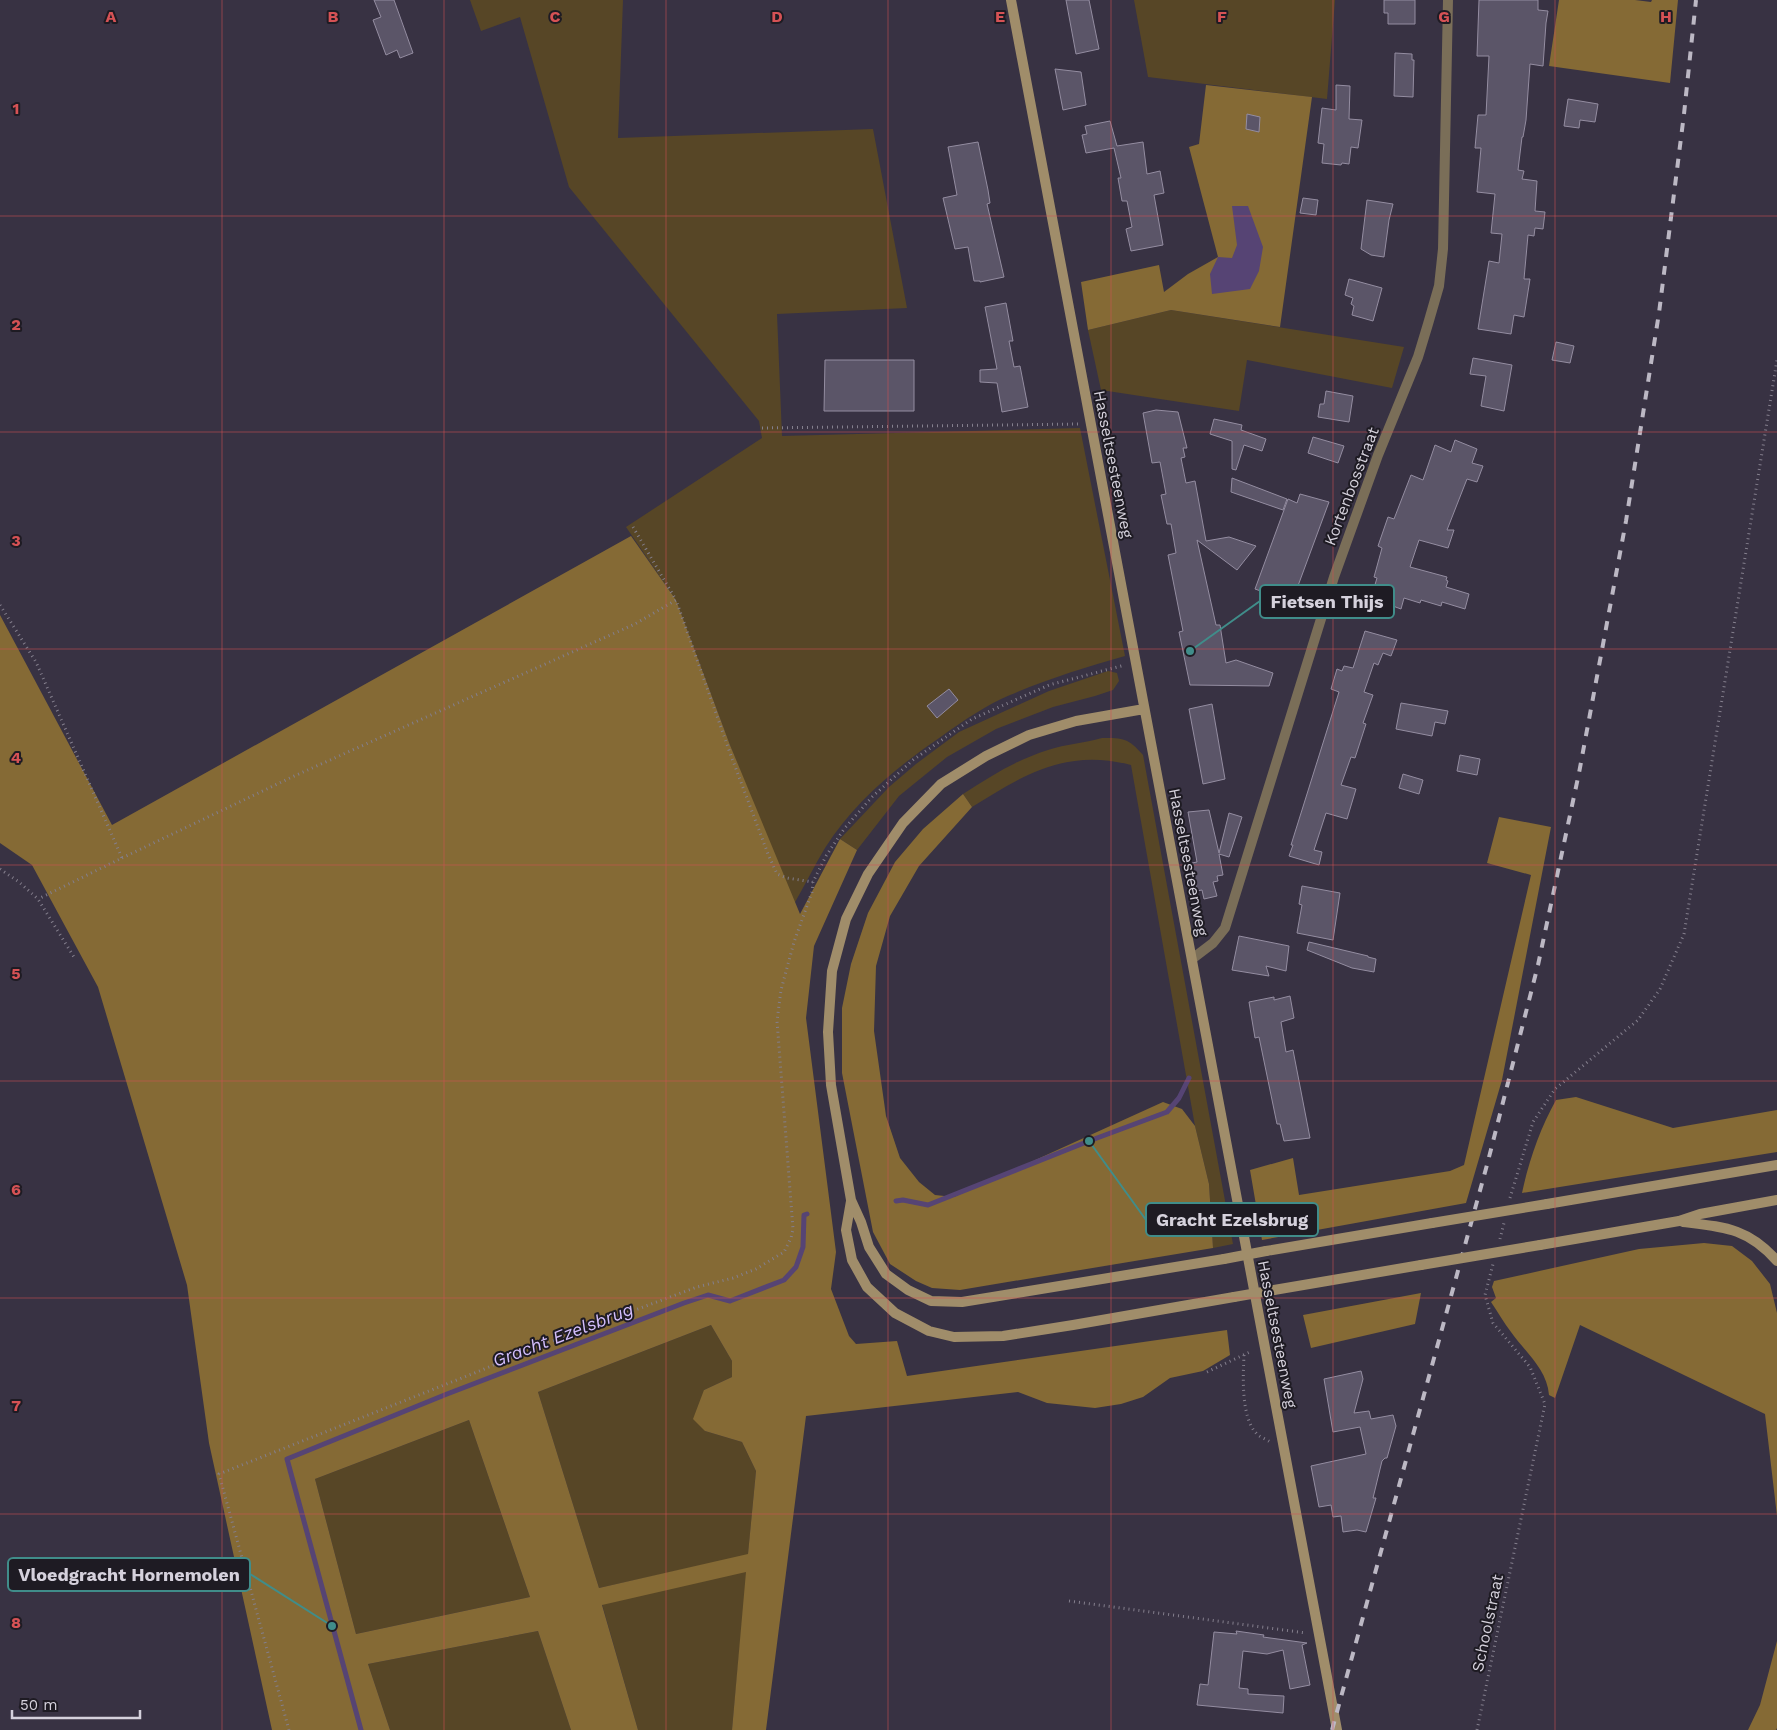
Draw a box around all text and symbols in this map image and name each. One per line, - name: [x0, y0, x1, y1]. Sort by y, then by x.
- text: A: [106, 7, 117, 26]
- text: B: [328, 7, 339, 26]
- text: C: [550, 7, 561, 26]
- text: D: [771, 7, 783, 26]
- text: E: [995, 7, 1005, 26]
- text: F: [1217, 7, 1227, 26]
- text: G: [1438, 7, 1450, 26]
- text: H: [1660, 7, 1672, 26]
- text: 1: [13, 99, 19, 118]
- text: 2: [11, 315, 21, 334]
- street label: Hasseltsesteenweg: [1090, 389, 1137, 540]
- street label: Kortenbosstraat: [1320, 424, 1383, 548]
- text: 3: [11, 531, 21, 550]
- callout: Fietsen Thijs: [1260, 585, 1394, 618]
- text: Fietsen Thijs: [1270, 591, 1384, 612]
- text: 4: [11, 748, 21, 767]
- street label: Hasseltsesteenweg: [1165, 787, 1212, 938]
- text: 5: [11, 964, 21, 983]
- text: 6: [11, 1180, 21, 1199]
- callout: Gracht Ezelsbrug: [1146, 1203, 1318, 1236]
- text: Gracht Ezelsbrug: [1156, 1209, 1309, 1230]
- street label: Hasseltsesteenweg: [1254, 1259, 1301, 1410]
- water label: Gracht Ezelsbrug: [489, 1298, 636, 1371]
- text: 7: [11, 1396, 21, 1415]
- callout: Vloedgracht Hornemolen: [8, 1558, 250, 1591]
- text: Vloedgracht Hornemolen: [18, 1564, 240, 1585]
- street label: Schoolstraat: [1468, 1572, 1507, 1674]
- text: 8: [11, 1613, 21, 1632]
- scale bar: [12, 1688, 140, 1720]
- text: 50 m: [20, 1696, 57, 1714]

